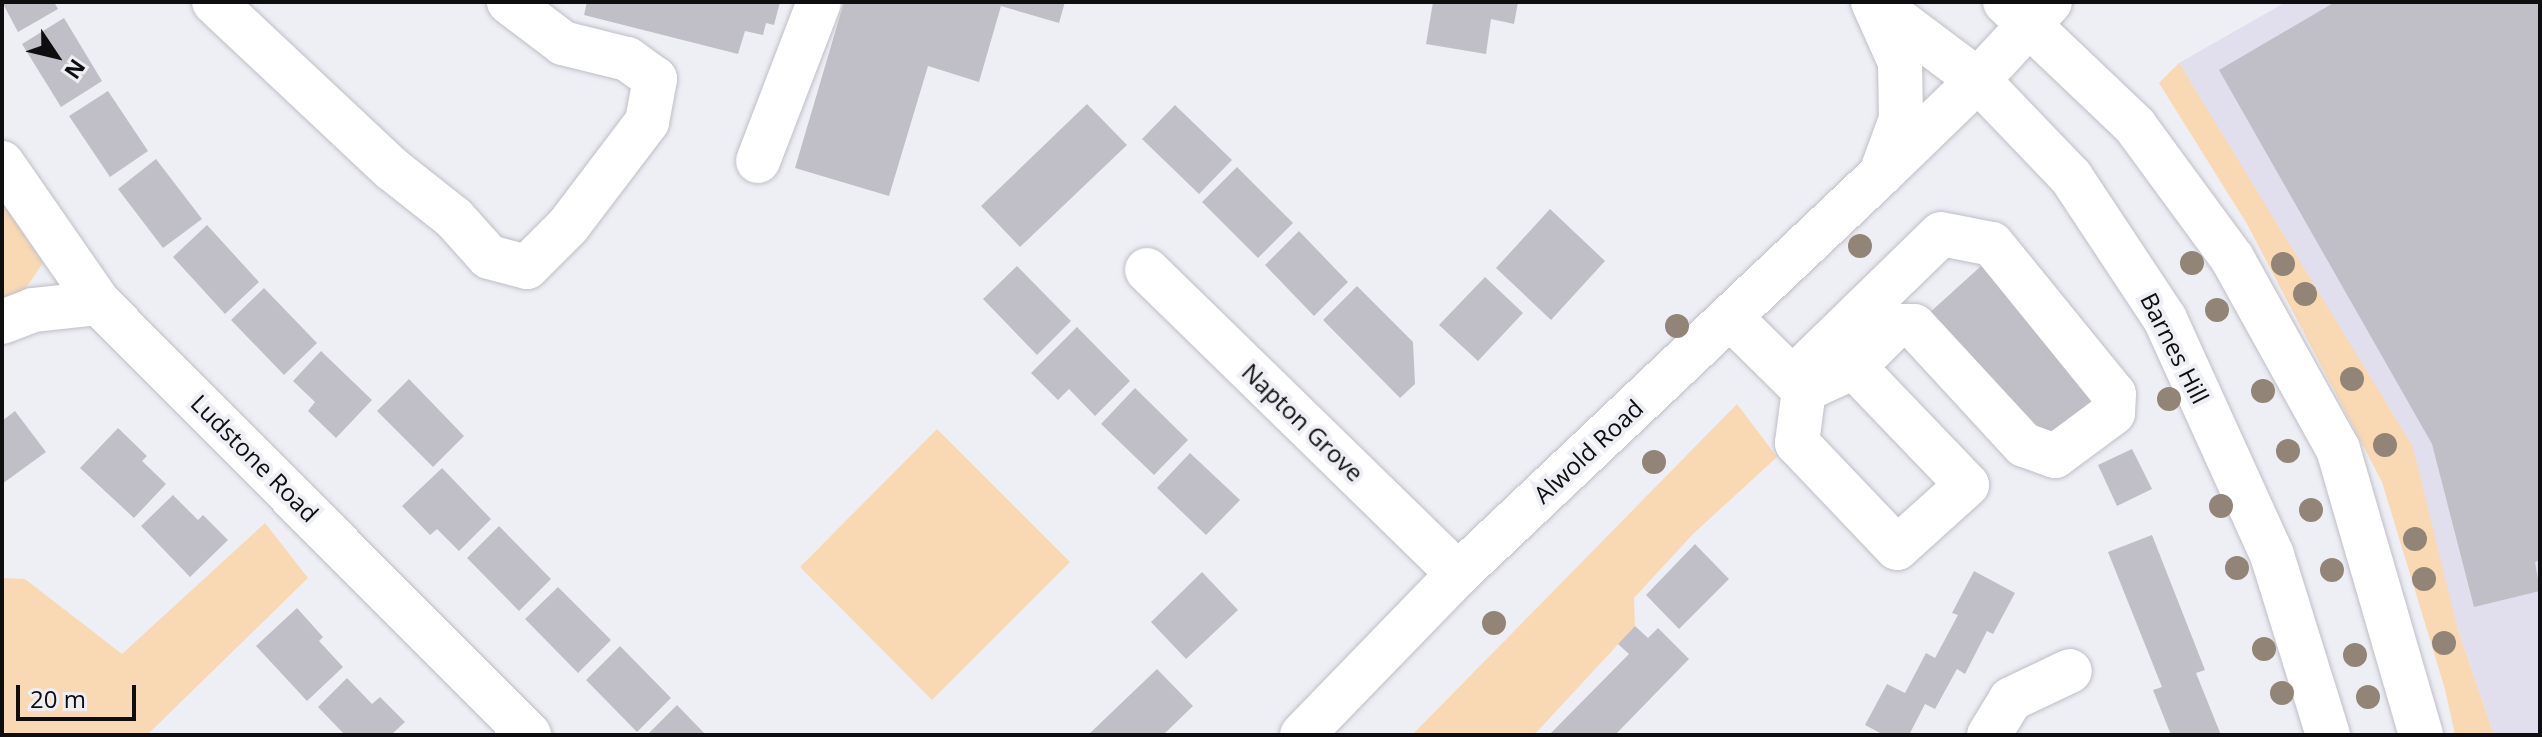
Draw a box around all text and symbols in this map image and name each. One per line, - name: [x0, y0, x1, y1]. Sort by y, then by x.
- north arrow: [16, 16, 96, 96]
- text: N: [58, 54, 93, 86]
- street label: Barnes Hill: [2135, 288, 2215, 408]
- street label: Napton Grove: [1236, 357, 1370, 487]
- street label: Ludstone Road: [185, 388, 325, 528]
- street label: Alwold Road: [1528, 393, 1648, 509]
- scale bar: [20, 669, 140, 719]
- text: 20 m: [30, 682, 86, 715]

